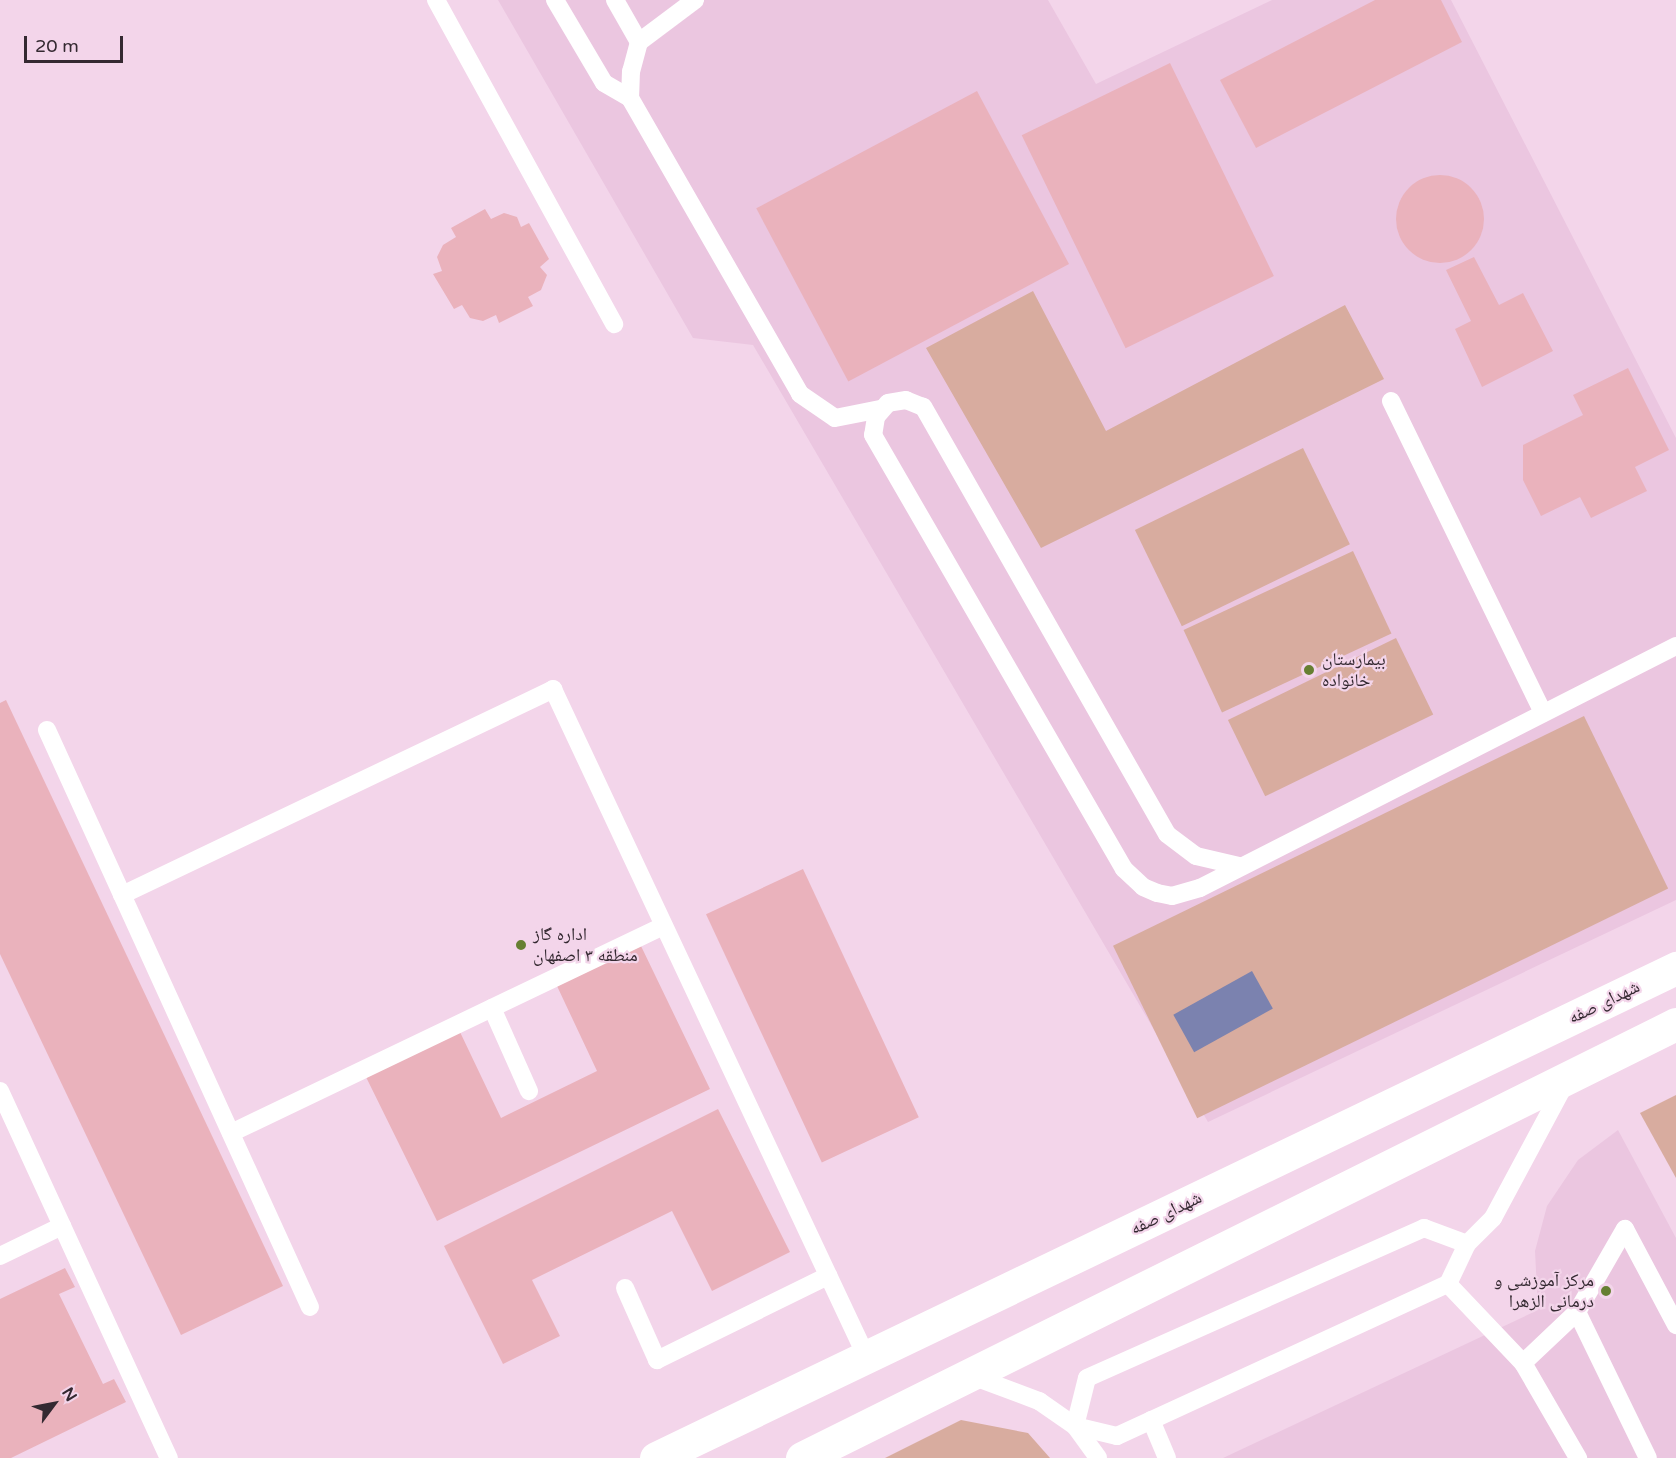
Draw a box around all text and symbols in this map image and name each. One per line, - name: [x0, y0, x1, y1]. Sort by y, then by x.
- scale bar: [27, 24, 126, 62]
- text: 20 m: [35, 35, 79, 57]
- place label: بیمارستان خانواده: [1322, 649, 1386, 692]
- marker: بیمارستان خانواده: [1300, 661, 1318, 679]
- place label: اداره گاز منطقه ۳ اصفهان: [533, 924, 638, 966]
- marker: اداره گاز منطقه ۳ اصفهان: [514, 938, 528, 952]
- street label: شهدای صفه: [1565, 976, 1643, 1028]
- street label: شهدای صفه: [1127, 1187, 1205, 1239]
- place label: مرکز آموزشی و درمانی الزهرا: [1494, 1270, 1594, 1312]
- marker: مرکز آموزشی و درمانی الزهرا: [1599, 1284, 1613, 1298]
- north arrow: [24, 1374, 84, 1434]
- text: N: [57, 1384, 81, 1405]

